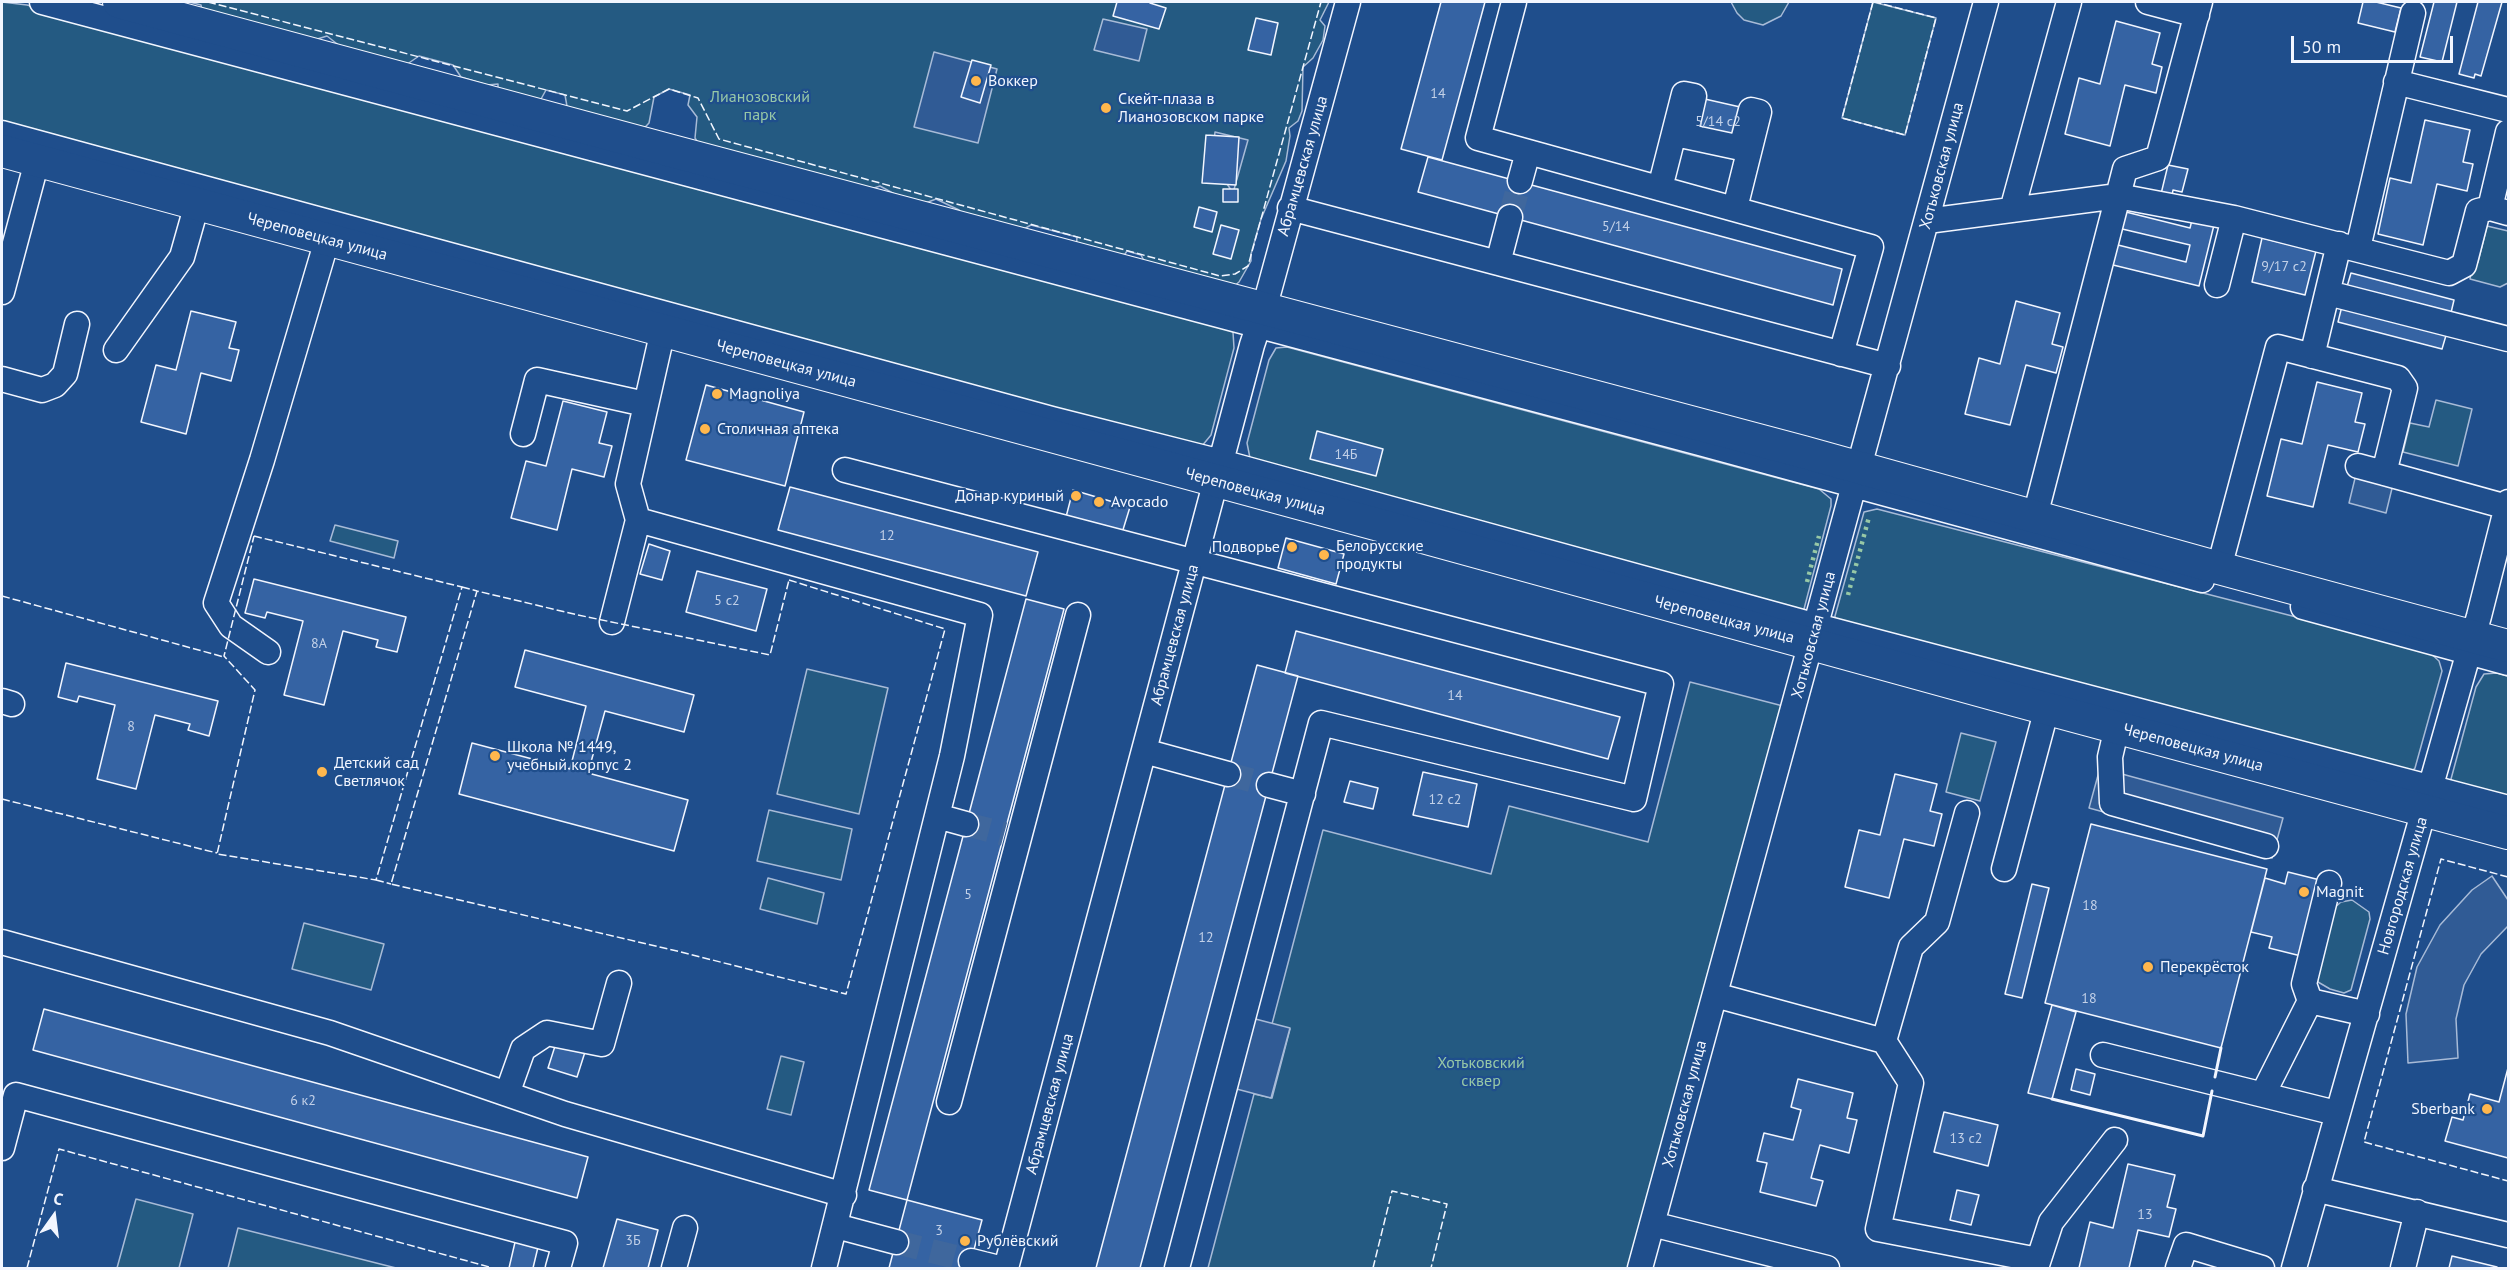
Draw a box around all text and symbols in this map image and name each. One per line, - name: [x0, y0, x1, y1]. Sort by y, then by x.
- scale bar: [2294, 24, 2456, 62]
- text: 50 m: [2302, 35, 2341, 58]
- place label: Воккер: [988, 71, 1038, 91]
- marker: Воккер: [969, 74, 983, 88]
- house number: 14: [1430, 86, 1446, 102]
- park label: Лианозовский парк: [710, 87, 810, 125]
- place label: Скейт-плаза в Лианозовском парке: [1118, 89, 1264, 127]
- street label: Абрамцевская улица: [1274, 94, 1332, 238]
- street label: Хотьковская улица: [1916, 100, 1968, 232]
- marker: Скейт-плаза в Лианозовском парке: [1099, 101, 1113, 115]
- house number: 5/14 с2: [1695, 114, 1741, 130]
- street label: Череповецкая улица: [245, 209, 389, 265]
- house number: 5/14: [1602, 219, 1630, 235]
- house number: 9/17 с2: [2261, 259, 2307, 275]
- street label: Череповецкая улица: [714, 336, 858, 392]
- place label: Magnoliya: [729, 384, 800, 404]
- marker: Magnoliya: [710, 387, 724, 401]
- place label: Столичная аптека: [717, 419, 839, 439]
- marker: Столичная аптека: [698, 422, 712, 436]
- house number: 14Б: [1335, 447, 1357, 463]
- street label: Череповецкая улица: [1183, 464, 1327, 520]
- place label: Донар куриный: [955, 486, 1064, 506]
- marker: Донар куриный: [1069, 489, 1083, 503]
- place label: Avocado: [1111, 492, 1168, 512]
- marker: Avocado: [1092, 495, 1106, 509]
- house number: 12: [879, 528, 895, 544]
- place label: Белорусские продукты: [1336, 536, 1424, 574]
- place label: Подворье: [1212, 537, 1280, 557]
- marker: Подворье: [1285, 540, 1299, 554]
- marker: Белорусские продукты: [1317, 548, 1331, 562]
- street label: Абрамцевская улица: [1147, 562, 1203, 708]
- street label: Хотьковская улица: [1788, 569, 1840, 701]
- street label: Череповецкая улица: [1652, 592, 1796, 648]
- house number: 5 с2: [714, 593, 740, 609]
- house number: 8А: [311, 636, 327, 652]
- house number: 14: [1447, 688, 1463, 704]
- house number: 8: [127, 719, 135, 735]
- street label: Череповецкая улица: [2121, 720, 2265, 776]
- place label: Школа № 1449, учебный корпус 2: [507, 737, 632, 775]
- marker: Школа № 1449, учебный корпус 2: [488, 749, 502, 763]
- place label: Детский сад Светлячок: [334, 753, 419, 791]
- marker: Детский сад Светлячок: [315, 765, 329, 779]
- house number: 12 с2: [1429, 792, 1461, 808]
- street label: Новгородская улица: [2374, 815, 2432, 957]
- place label: Magnit: [2316, 882, 2364, 902]
- marker: Magnit: [2297, 885, 2311, 899]
- house number: 5: [964, 887, 972, 903]
- house number: 18: [2082, 898, 2098, 914]
- house number: 12: [1198, 930, 1214, 946]
- place label: Перекрёсток: [2160, 957, 2249, 977]
- marker: Перекрёсток: [2141, 960, 2155, 974]
- house number: 18: [2081, 991, 2097, 1007]
- street label: Абрамцевская улица: [1022, 1031, 1078, 1177]
- street label: Хотьковская улица: [1659, 1038, 1711, 1170]
- park label: Хотьковский сквер: [1437, 1053, 1525, 1091]
- house number: 6 к2: [290, 1093, 316, 1109]
- place label: Sberbank: [2411, 1099, 2475, 1119]
- marker: Sberbank: [2480, 1102, 2494, 1116]
- house number: 13 с2: [1950, 1131, 1982, 1147]
- north arrow: [24, 1186, 84, 1246]
- text: С: [52, 1188, 65, 1209]
- house number: 13: [2137, 1207, 2153, 1223]
- house number: 3: [935, 1223, 943, 1239]
- place label: Рублёвский: [977, 1231, 1058, 1251]
- house number: 3Б: [625, 1233, 641, 1249]
- marker: Рублёвский: [958, 1234, 972, 1248]

